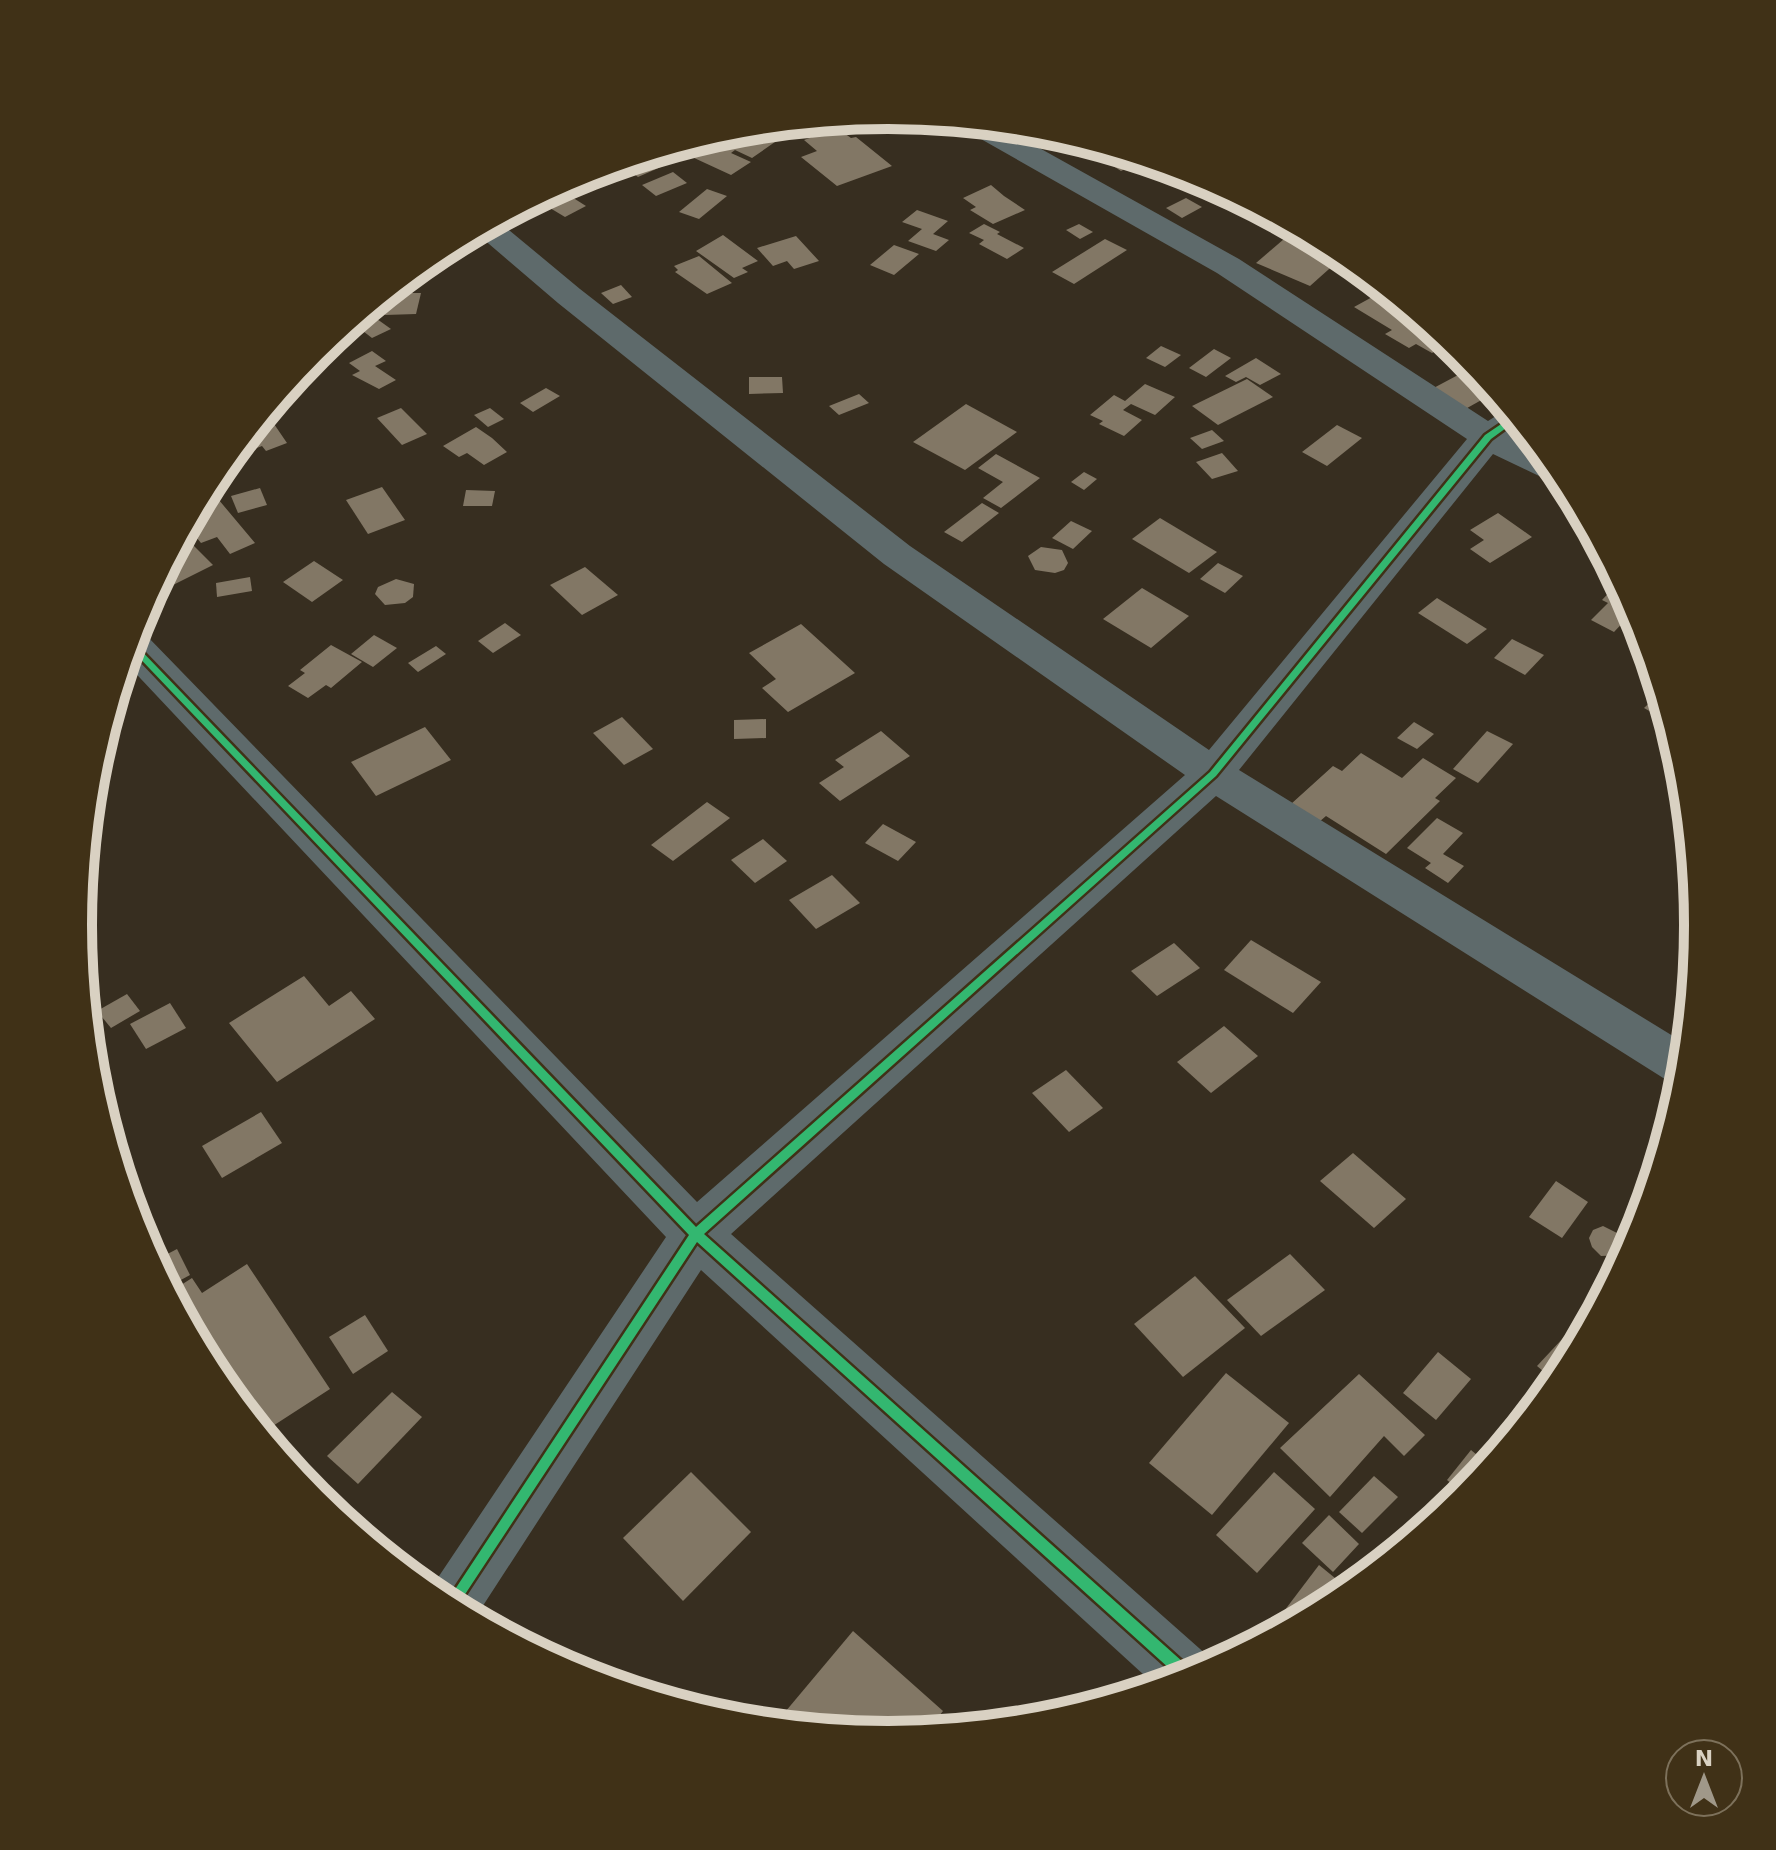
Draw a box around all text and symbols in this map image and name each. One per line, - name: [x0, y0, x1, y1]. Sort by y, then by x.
- north arrow: [1664, 1738, 1744, 1818]
- text: N: [1695, 1746, 1713, 1771]

